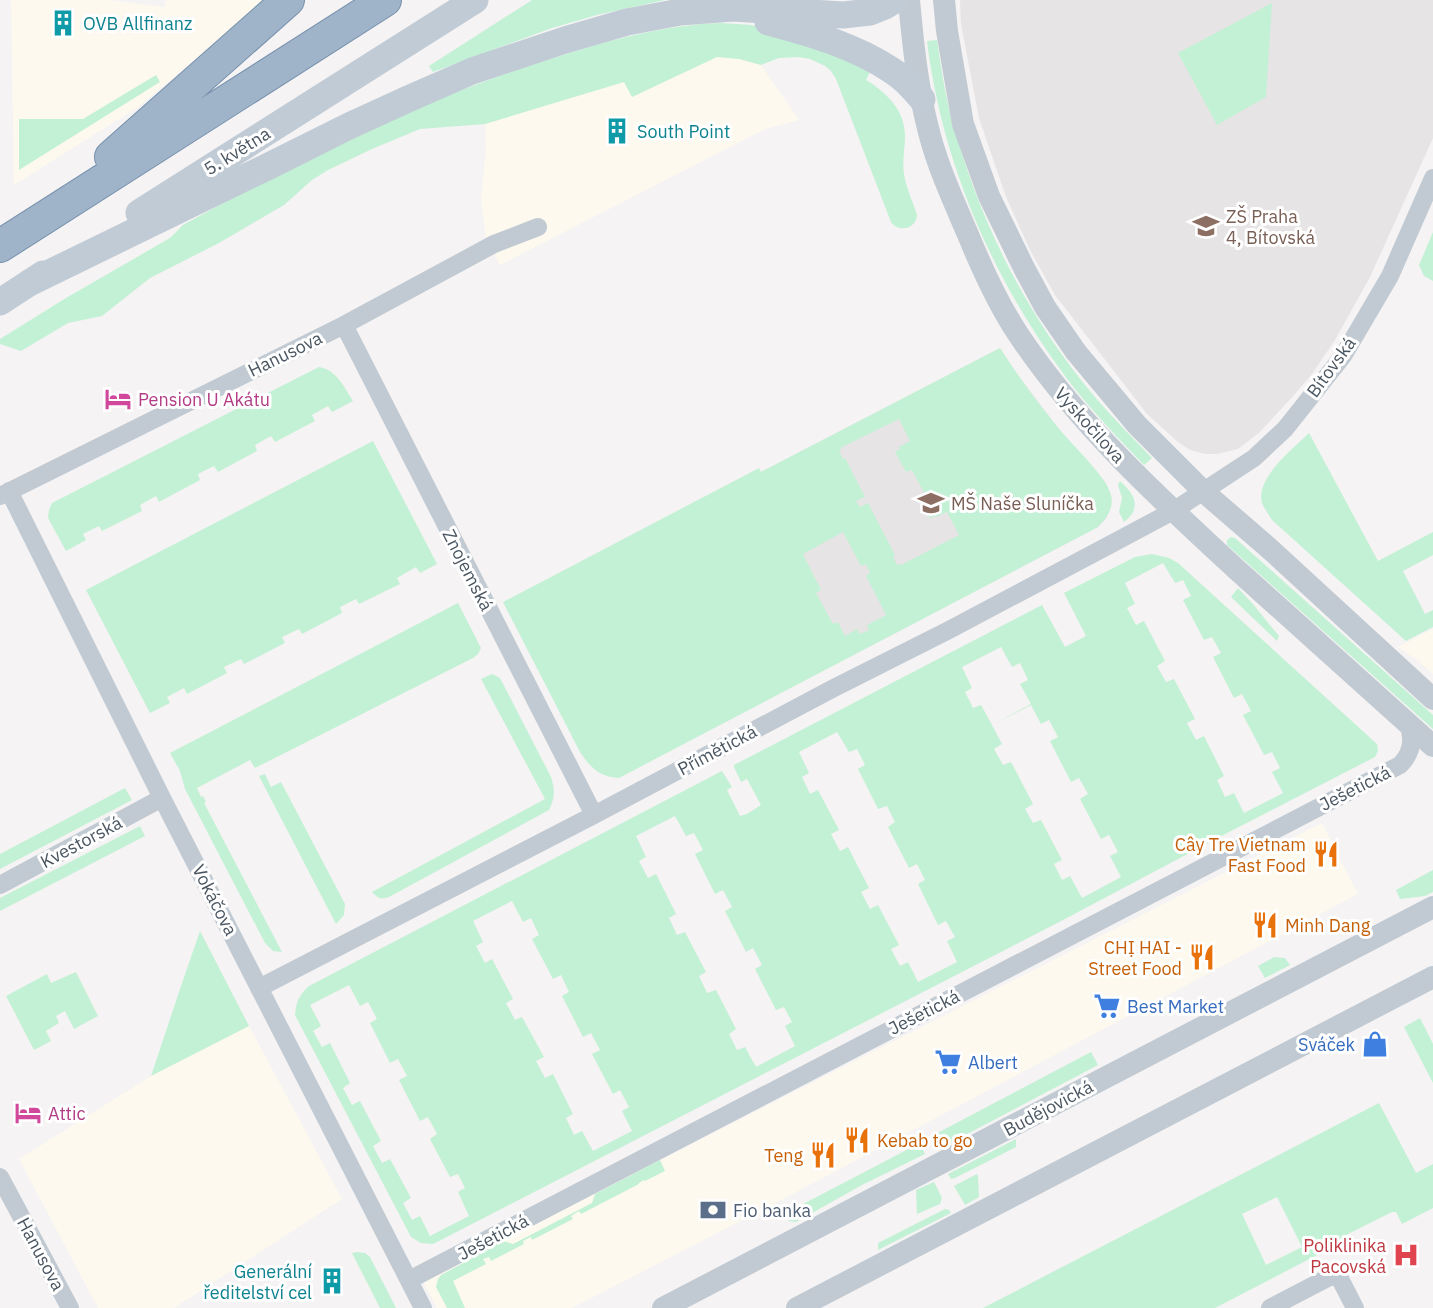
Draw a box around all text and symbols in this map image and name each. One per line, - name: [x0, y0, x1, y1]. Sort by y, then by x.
- building icon: OVB Allfinanz: [48, 8, 78, 38]
- place label: OVB Allfinanz: [83, 12, 192, 35]
- building icon: South Point: [602, 116, 632, 146]
- place label: South Point: [637, 120, 730, 143]
- street label: 5. května: [200, 121, 275, 180]
- place label: ZŠ Praha 4, Bítovská: [1226, 204, 1315, 249]
- school or university icon: ZŠ Praha 4, Bítovská: [1191, 211, 1221, 241]
- street label: Hanusova: [244, 326, 326, 382]
- street label: Bítovská: [1301, 332, 1361, 402]
- street label: Vyskočilova: [1050, 382, 1130, 468]
- hotel icon: Pension U Akátu: [103, 384, 133, 414]
- place label: Pension U Akátu: [138, 388, 270, 411]
- school or university icon: MŠ Naše Sluníčka: [916, 488, 946, 518]
- place label: MŠ Naše Sluníčka: [951, 491, 1094, 515]
- street label: Znojemská: [438, 525, 499, 615]
- street label: Přímětická: [673, 719, 761, 780]
- street label: Ješetická: [1316, 760, 1395, 816]
- street label: Kvestorská: [36, 811, 126, 873]
- place label: Cây Tre Vietnam Fast Food: [1175, 833, 1306, 877]
- restaurant icon: Cây Tre Vietnam Fast Food: [1311, 839, 1341, 869]
- street label: Vokáčova: [187, 861, 243, 940]
- restaurant icon: Minh Dang: [1250, 910, 1280, 940]
- place label: Minh Dang: [1285, 914, 1371, 937]
- place label: CHỊ HAI - Street Food: [1088, 936, 1182, 980]
- restaurant icon: CHỊ HAI - Street Food: [1187, 942, 1217, 972]
- street label: Ješetická: [885, 984, 964, 1040]
- supermarket icon: Best Market: [1092, 991, 1122, 1021]
- place label: Best Market: [1127, 995, 1224, 1018]
- shop icon: Sváček: [1360, 1029, 1390, 1059]
- place label: Sváček: [1298, 1033, 1356, 1056]
- supermarket icon: Albert: [933, 1047, 963, 1077]
- place label: Albert: [968, 1051, 1018, 1074]
- street label: Budějovická: [999, 1075, 1097, 1141]
- hotel icon: Attic: [13, 1098, 43, 1128]
- place label: Attic: [48, 1102, 86, 1125]
- restaurant icon: Kebab to go: [842, 1125, 872, 1155]
- place label: Kebab to go: [877, 1129, 973, 1152]
- restaurant icon: Teng: [808, 1140, 838, 1170]
- place label: Teng: [764, 1144, 803, 1167]
- bank icon: Fio banka: [698, 1195, 728, 1225]
- place label: Fio banka: [733, 1199, 812, 1222]
- street label: Ješetická: [454, 1209, 533, 1265]
- street label: Hanusova: [12, 1213, 70, 1295]
- place label: Poliklinika Pacovská: [1303, 1234, 1386, 1278]
- hospital icon: Poliklinika Pacovská: [1391, 1240, 1421, 1270]
- place label: Generální ředitelství cel: [203, 1260, 312, 1304]
- building icon: Generální ředitelství cel: [317, 1266, 347, 1296]

